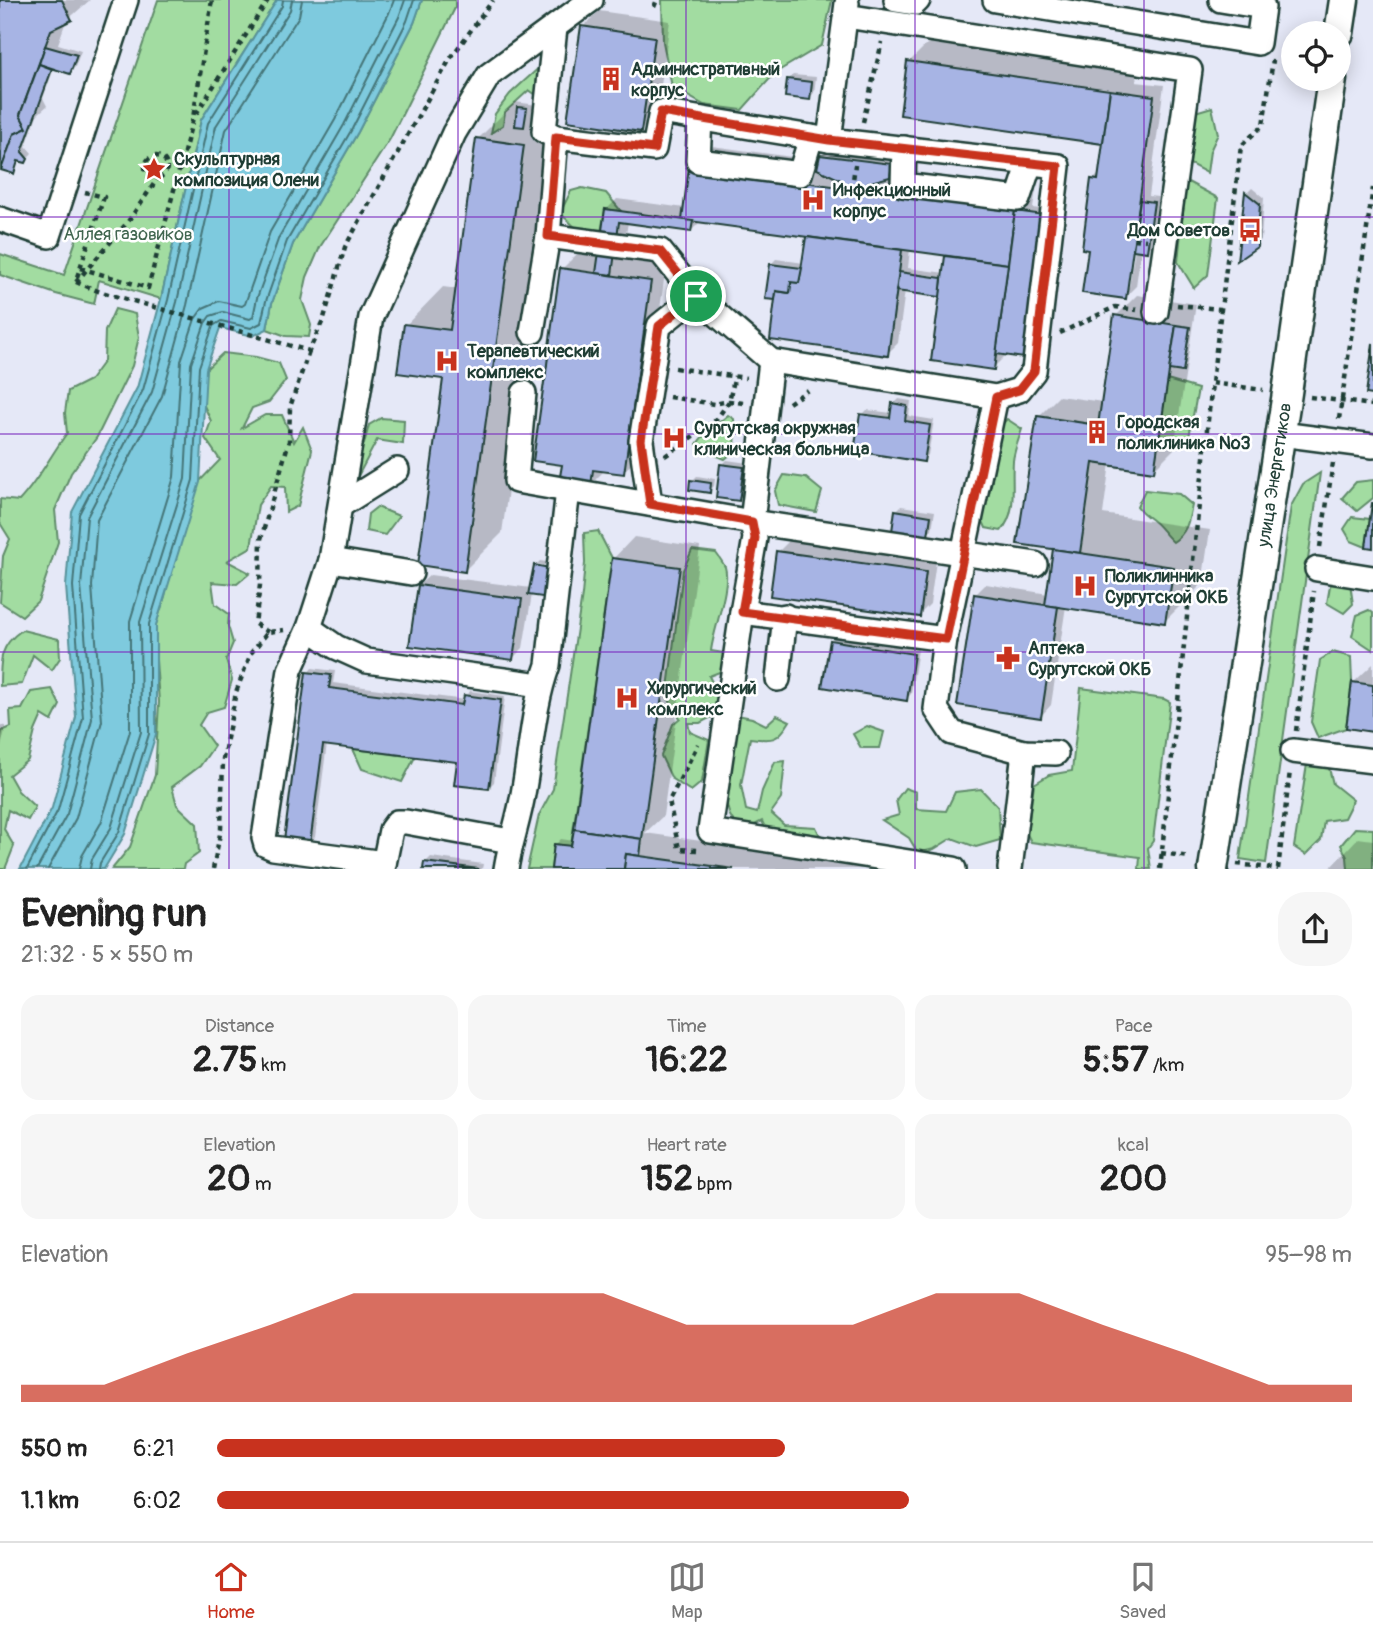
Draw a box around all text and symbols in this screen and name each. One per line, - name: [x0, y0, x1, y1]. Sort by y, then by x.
- map controls: [1281, 21, 1351, 91]
- button: locate: [1281, 21, 1351, 91]
- place label: Административный корпус: [631, 58, 780, 102]
- building icon: Административный корпус: [597, 65, 625, 93]
- place label: Скульптурная композиция Олени: [174, 148, 319, 192]
- place icon: Скульптурная композиция Олени: [140, 155, 168, 183]
- place label: Инфекционный корпус: [833, 179, 951, 223]
- hospital icon: Инфекционный корпус: [799, 186, 827, 214]
- bus stop icon: Дом Советов: [1236, 216, 1264, 244]
- place label: Дом Советов: [1127, 219, 1230, 242]
- park label: Аллея газовиков: [63, 223, 193, 246]
- pin: [666, 266, 726, 326]
- icon: arrive: [677, 277, 715, 315]
- place label: Терапевтический комплекс: [466, 340, 600, 384]
- hospital icon: Терапевтический комплекс: [433, 347, 461, 375]
- street label: улица Энергетиков: [1252, 401, 1297, 550]
- place label: Городская поликлиника №3: [1117, 411, 1251, 455]
- place label: Сургутская окружная клиническая больница: [694, 417, 870, 461]
- building icon: Городская поликлиника №3: [1083, 418, 1111, 446]
- hospital icon: Сургутская окружная клиническая больница: [660, 424, 688, 452]
- place label: Поликлинника Сургутской ОКБ: [1105, 565, 1229, 609]
- hospital icon: Поликлинника Сургутской ОКБ: [1071, 572, 1099, 600]
- place label: Аптека Сургутской ОКБ: [1028, 637, 1152, 681]
- pharmacy icon: Аптека Сургутской ОКБ: [994, 644, 1022, 672]
- place label: Хирургический комплекс: [647, 677, 757, 721]
- hospital icon: Хирургический комплекс: [613, 684, 641, 712]
- text: Evening run: [21, 890, 207, 938]
- button: share: [1278, 892, 1352, 966]
- text: 21:32 · 5 × 550 m: [21, 940, 193, 969]
- text: Distance: [205, 1014, 274, 1038]
- text: Time: [667, 1014, 706, 1038]
- text: Pace: [1115, 1014, 1152, 1038]
- text: 2.75: [193, 1038, 257, 1082]
- text: 16:22: [645, 1038, 728, 1082]
- text: 5:57: [1083, 1038, 1149, 1082]
- text: km: [257, 1053, 286, 1077]
- text: /km: [1149, 1053, 1184, 1077]
- text: Elevation: [203, 1133, 276, 1157]
- text: Heart rate: [646, 1133, 727, 1157]
- text: kcal: [1118, 1133, 1149, 1157]
- text: 20: [207, 1157, 251, 1201]
- text: 152: [641, 1157, 693, 1201]
- text: 200: [1100, 1157, 1167, 1201]
- text: m: [251, 1172, 272, 1196]
- text: bpm: [693, 1172, 732, 1196]
- text: Elevation: [21, 1240, 109, 1269]
- text: 95–98 m: [1265, 1240, 1352, 1269]
- text: 550 m: [21, 1434, 87, 1463]
- text: 6:21: [133, 1434, 174, 1463]
- text: 1.1 km: [21, 1486, 79, 1515]
- text: 6:02: [133, 1486, 181, 1515]
- tab: Home: [207, 1558, 255, 1624]
- tab: Map: [668, 1558, 706, 1624]
- tab: Saved: [1119, 1558, 1166, 1624]

